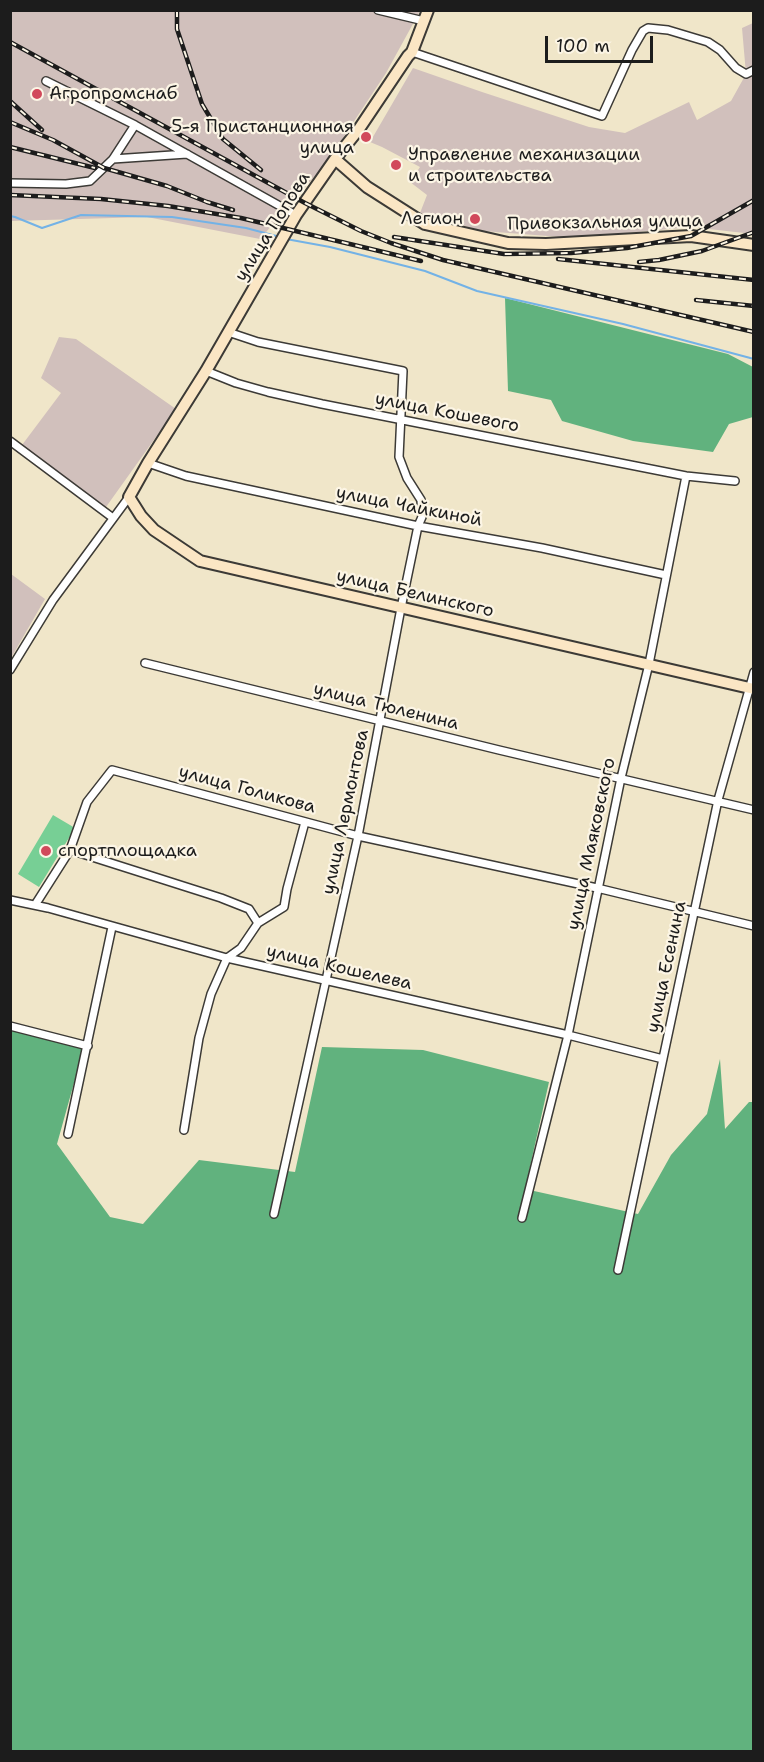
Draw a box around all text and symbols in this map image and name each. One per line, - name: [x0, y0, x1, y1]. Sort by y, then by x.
- scale bar: [548, 24, 656, 62]
- text: 100 m: [556, 34, 610, 58]
- place label: Агропромснаб: [49, 83, 177, 105]
- marker: Агропромснаб: [30, 87, 44, 101]
- place label: 5-я Пристанционная улица: [171, 116, 354, 158]
- marker: 5-я Пристанционная улица: [359, 130, 373, 144]
- place label: Управление механизации и строительства: [408, 144, 640, 186]
- marker: Управление механизации и строительства: [389, 158, 403, 172]
- street label: улица Попова: [231, 168, 315, 286]
- place label: Легион: [401, 208, 463, 230]
- street label: Привокзальная улица: [507, 210, 703, 236]
- marker: Легион: [468, 212, 482, 226]
- street label: улица Кошевого: [373, 388, 521, 438]
- street label: улица Чайкиной: [334, 482, 484, 532]
- street label: улица Белинского: [334, 565, 496, 623]
- street label: улица Тюленина: [311, 679, 461, 735]
- street label: улица Лермонтова: [318, 728, 374, 896]
- street label: улица Маяковского: [563, 756, 621, 932]
- street label: улица Голикова: [176, 761, 318, 819]
- place label: спортплощадка: [58, 840, 197, 862]
- marker: спортплощадка: [39, 844, 53, 858]
- street label: улица Есенина: [642, 899, 692, 1035]
- street label: улица Кошелева: [264, 941, 414, 995]

